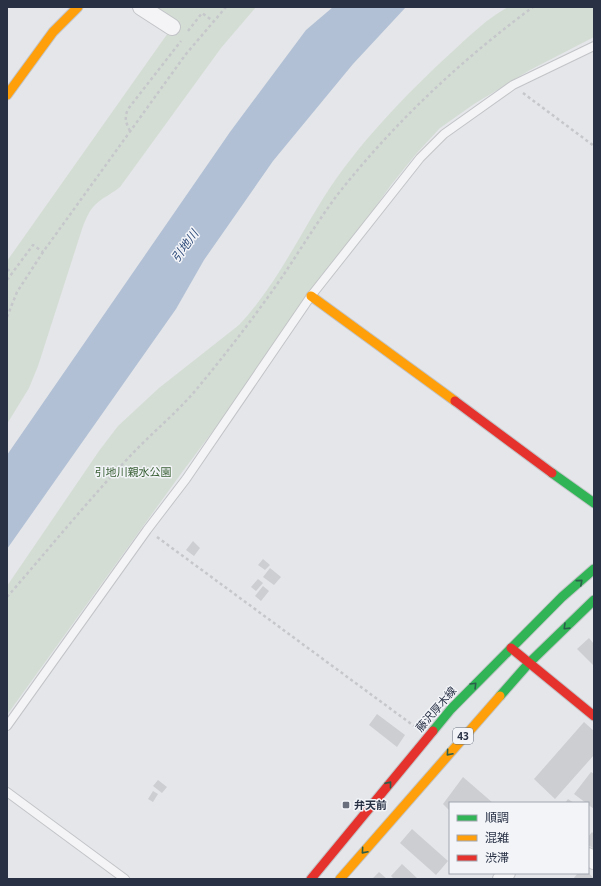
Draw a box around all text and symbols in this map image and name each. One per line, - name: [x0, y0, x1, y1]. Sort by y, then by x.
- water label: 引地川: [167, 225, 203, 265]
- park label: 引地川親水公園: [95, 464, 172, 479]
- one-way arrow: [575, 580, 582, 587]
- one-way arrow: [563, 622, 571, 630]
- one-way arrow: [469, 682, 477, 690]
- street label: 藤沢厚木線: [412, 683, 459, 734]
- road number: 43: [453, 728, 473, 744]
- one-way arrow: [446, 748, 453, 756]
- one-way arrow: [385, 781, 392, 788]
- place label: 弁天前: [354, 797, 387, 812]
- marker: 弁天前: [341, 800, 351, 810]
- legend: [449, 802, 589, 874]
- text: 順調: [485, 809, 509, 826]
- text: 混雑: [485, 829, 509, 846]
- one-way arrow: [361, 847, 368, 854]
- text: 渋滞: [485, 849, 509, 866]

